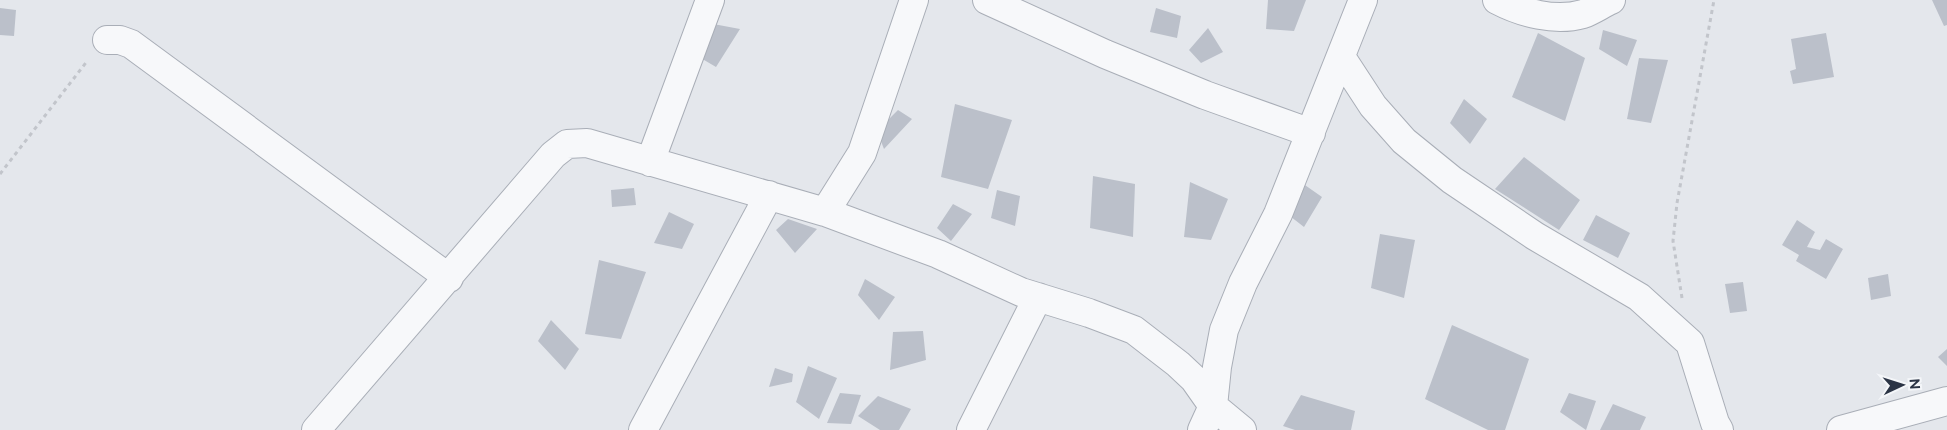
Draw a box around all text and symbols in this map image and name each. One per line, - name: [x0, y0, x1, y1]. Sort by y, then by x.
- north arrow: [1877, 360, 1927, 410]
- text: N: [1907, 378, 1923, 390]

